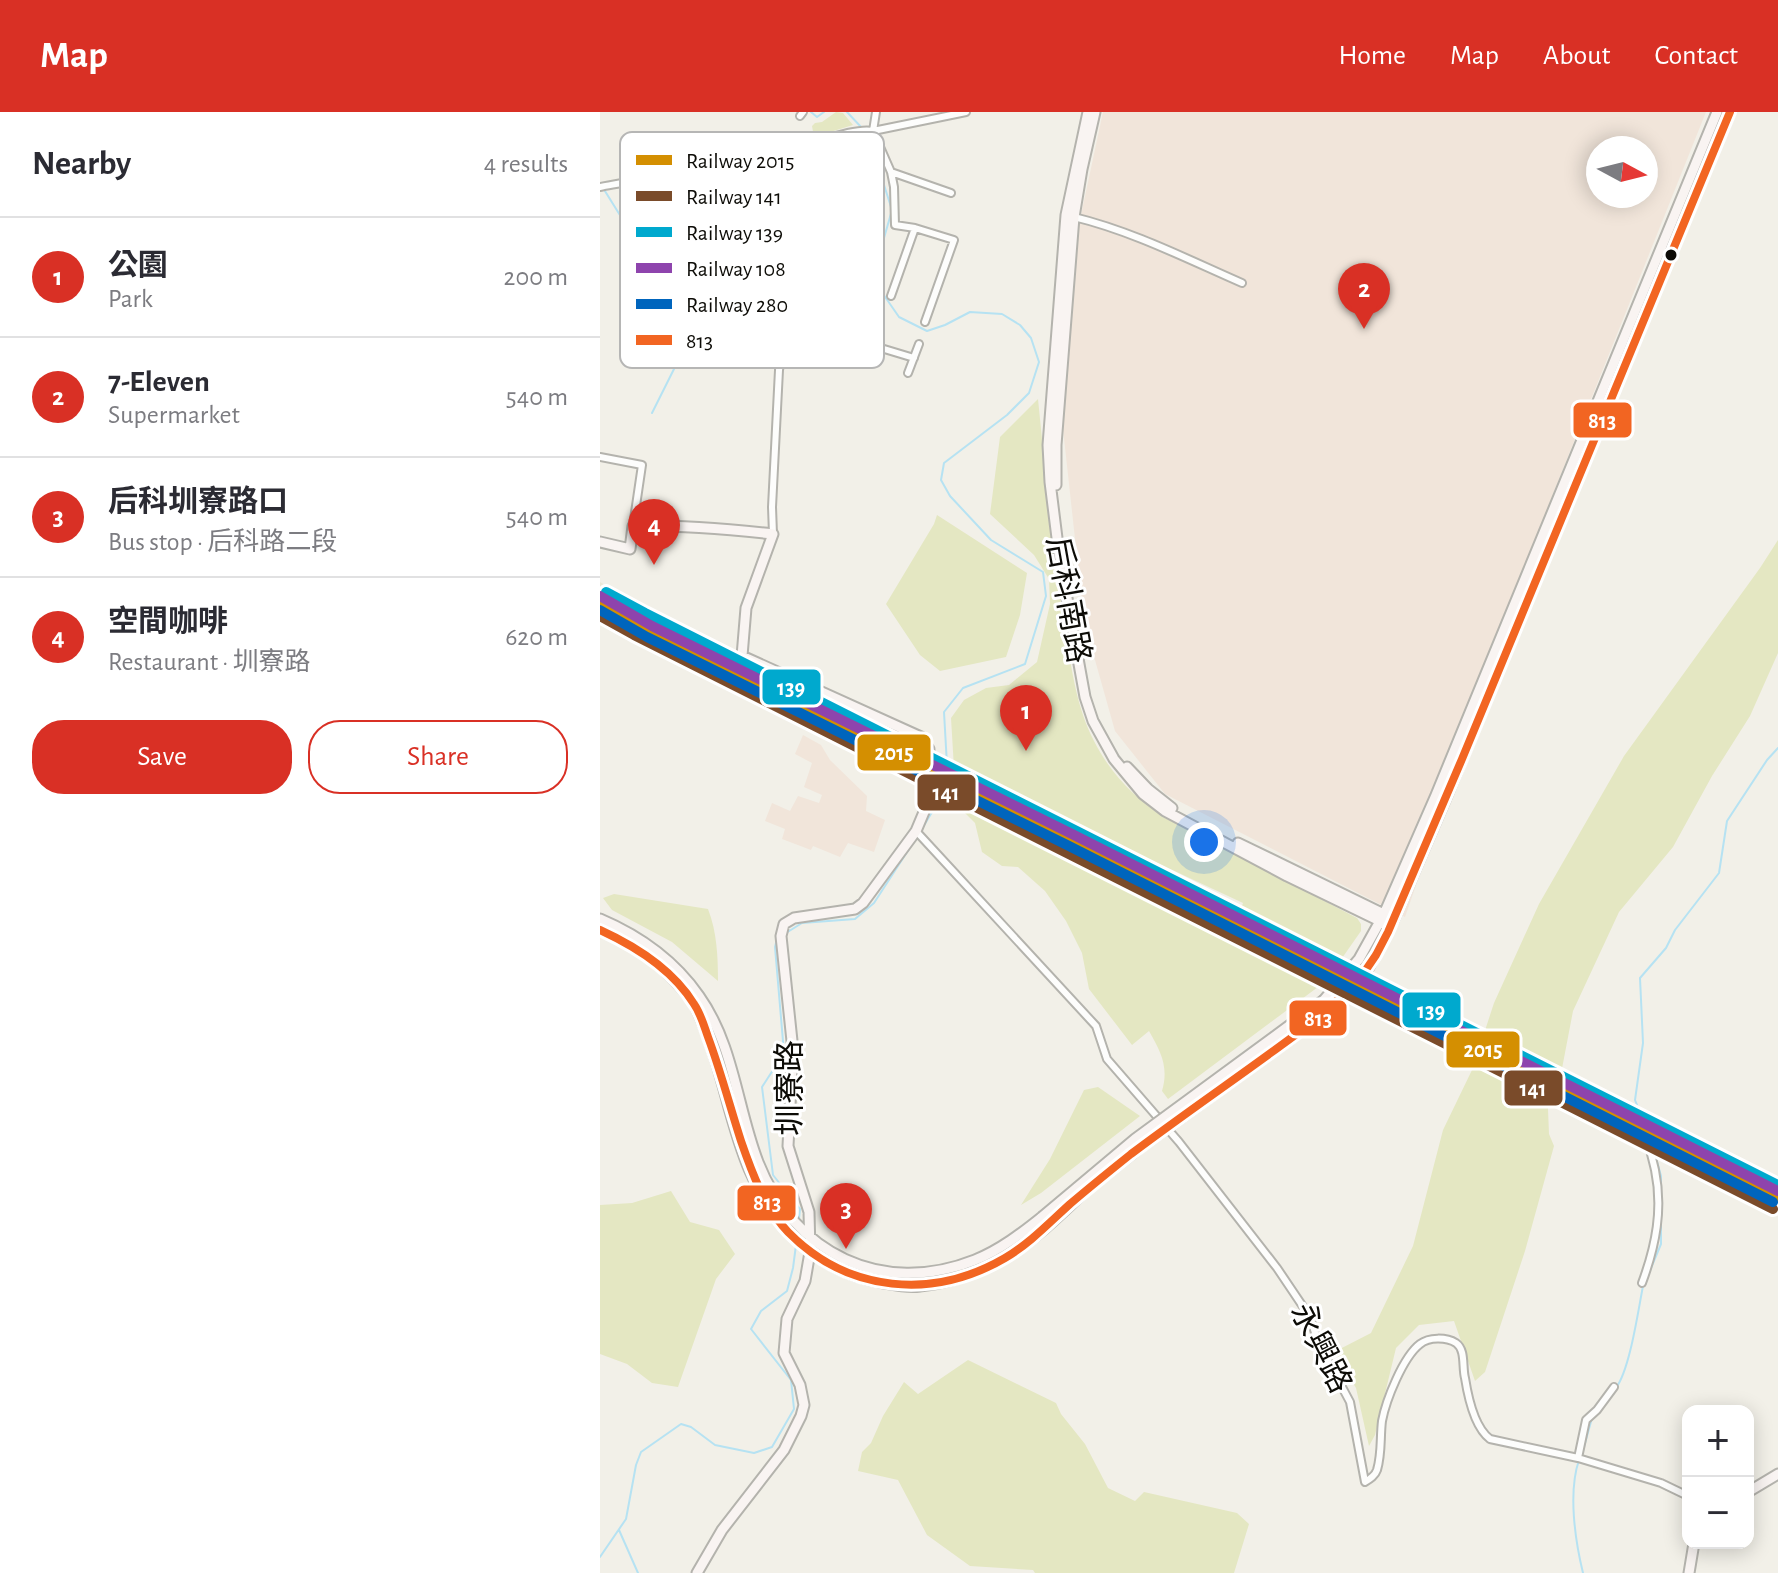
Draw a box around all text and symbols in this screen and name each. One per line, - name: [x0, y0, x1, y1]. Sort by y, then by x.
- text: Map: [40, 37, 108, 75]
- text: Home: [1339, 42, 1406, 70]
- text: Map: [1450, 42, 1499, 70]
- text: About: [1543, 42, 1611, 70]
- text: Contact: [1655, 42, 1738, 70]
- legend: [620, 132, 884, 368]
- north arrow: [1586, 136, 1658, 208]
- text: Nearby: [32, 147, 131, 181]
- text: Railway 2015: [686, 150, 794, 172]
- text: 4 results: [484, 151, 568, 177]
- text: Railway 141: [686, 186, 782, 208]
- text: Railway 139: [686, 222, 783, 244]
- unlabelled marker: [1663, 247, 1679, 263]
- text: 公園: [108, 251, 168, 281]
- text: Railway 108: [686, 258, 786, 280]
- pin: 2: [1338, 263, 1390, 329]
- text: 1: [53, 264, 63, 290]
- text: 200 m: [504, 264, 568, 290]
- text: Park: [108, 286, 153, 312]
- text: Railway 280: [686, 294, 788, 316]
- text: 813: [686, 330, 713, 352]
- text: 7-Eleven: [108, 367, 210, 397]
- text: 2: [52, 384, 64, 410]
- text: 540 m: [506, 384, 568, 410]
- line badge: 813: [1572, 401, 1633, 439]
- text: Supermarket: [108, 402, 240, 428]
- text: 813: [1588, 410, 1616, 432]
- text: 后科圳寮路口: [108, 487, 288, 517]
- pin: 4: [628, 499, 680, 565]
- text: 3: [52, 504, 64, 530]
- text: 540 m: [506, 504, 568, 530]
- text: Bus stop · 后科路二段: [108, 529, 337, 555]
- street label: 后科南路: [1041, 534, 1097, 666]
- text: 空間咖啡: [108, 607, 228, 637]
- text: 4: [51, 624, 65, 650]
- text: 620 m: [505, 624, 568, 650]
- text: Restaurant · 圳寮路: [108, 649, 311, 675]
- line badge: 139: [761, 668, 822, 706]
- text: 139: [777, 677, 805, 699]
- pin: 1: [1000, 685, 1052, 751]
- button: Save: [32, 720, 292, 794]
- button: Share: [308, 720, 568, 794]
- line badge: 2015: [856, 733, 932, 772]
- text: 2015: [874, 742, 914, 764]
- line badge: 141: [916, 773, 977, 812]
- text: 141: [933, 782, 959, 804]
- your location: [1184, 822, 1224, 862]
- line badge: 139: [1401, 991, 1462, 1029]
- line badge: 813: [1288, 999, 1348, 1037]
- text: 139: [1417, 1000, 1445, 1022]
- text: 813: [1304, 1008, 1332, 1030]
- line badge: 2015: [1445, 1030, 1521, 1069]
- text: 2015: [1463, 1039, 1503, 1061]
- street label: 圳寮路: [772, 1040, 806, 1136]
- line badge: 141: [1503, 1069, 1564, 1107]
- text: 141: [1520, 1078, 1546, 1100]
- pin: 3: [820, 1183, 872, 1249]
- line badge: 813: [736, 1184, 797, 1222]
- text: 813: [753, 1192, 781, 1214]
- street label: 永興路: [1285, 1297, 1359, 1398]
- map controls: [1682, 1405, 1754, 1549]
- button: +: [1682, 1405, 1754, 1477]
- button: −: [1682, 1477, 1754, 1549]

